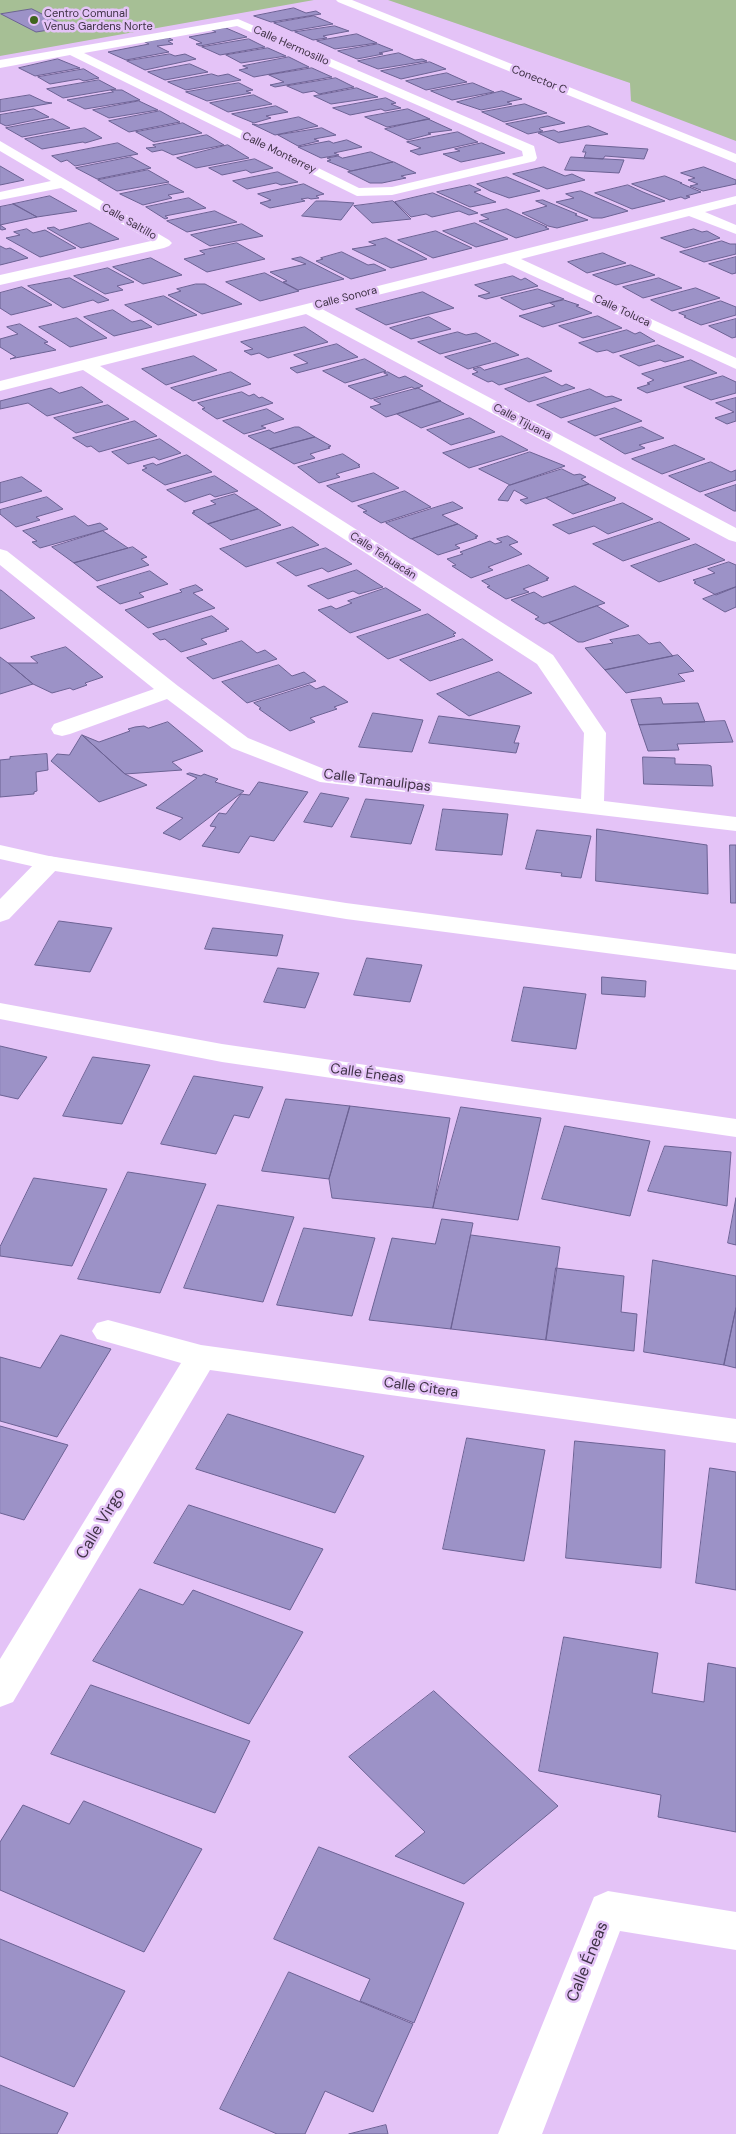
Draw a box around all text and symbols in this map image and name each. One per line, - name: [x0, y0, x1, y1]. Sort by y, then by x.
- place label: Centro Comunal Venus Gardens Norte: [44, 7, 153, 33]
- marker: Centro Comunal Venus Gardens Norte: [28, 14, 40, 26]
- street label: Calle Hermosillo: [251, 23, 331, 69]
- street label: Conector C: [509, 63, 569, 97]
- street label: Calle Monterrey: [240, 129, 318, 177]
- street label: Calle Saltillo: [99, 201, 159, 243]
- street label: Calle Sonora: [313, 284, 379, 312]
- street label: Calle Toluca: [592, 292, 652, 330]
- street label: Calle Tijuana: [491, 401, 553, 443]
- street label: Calle Tehuacán: [347, 530, 419, 582]
- street label: Calle Tamaulipas: [322, 766, 432, 796]
- street label: Calle Éneas: [329, 1061, 405, 1087]
- street label: Calle Citera: [383, 1374, 459, 1402]
- street label: Calle Virgo: [72, 1485, 130, 1563]
- street label: Calle Éneas: [563, 1919, 613, 2005]

